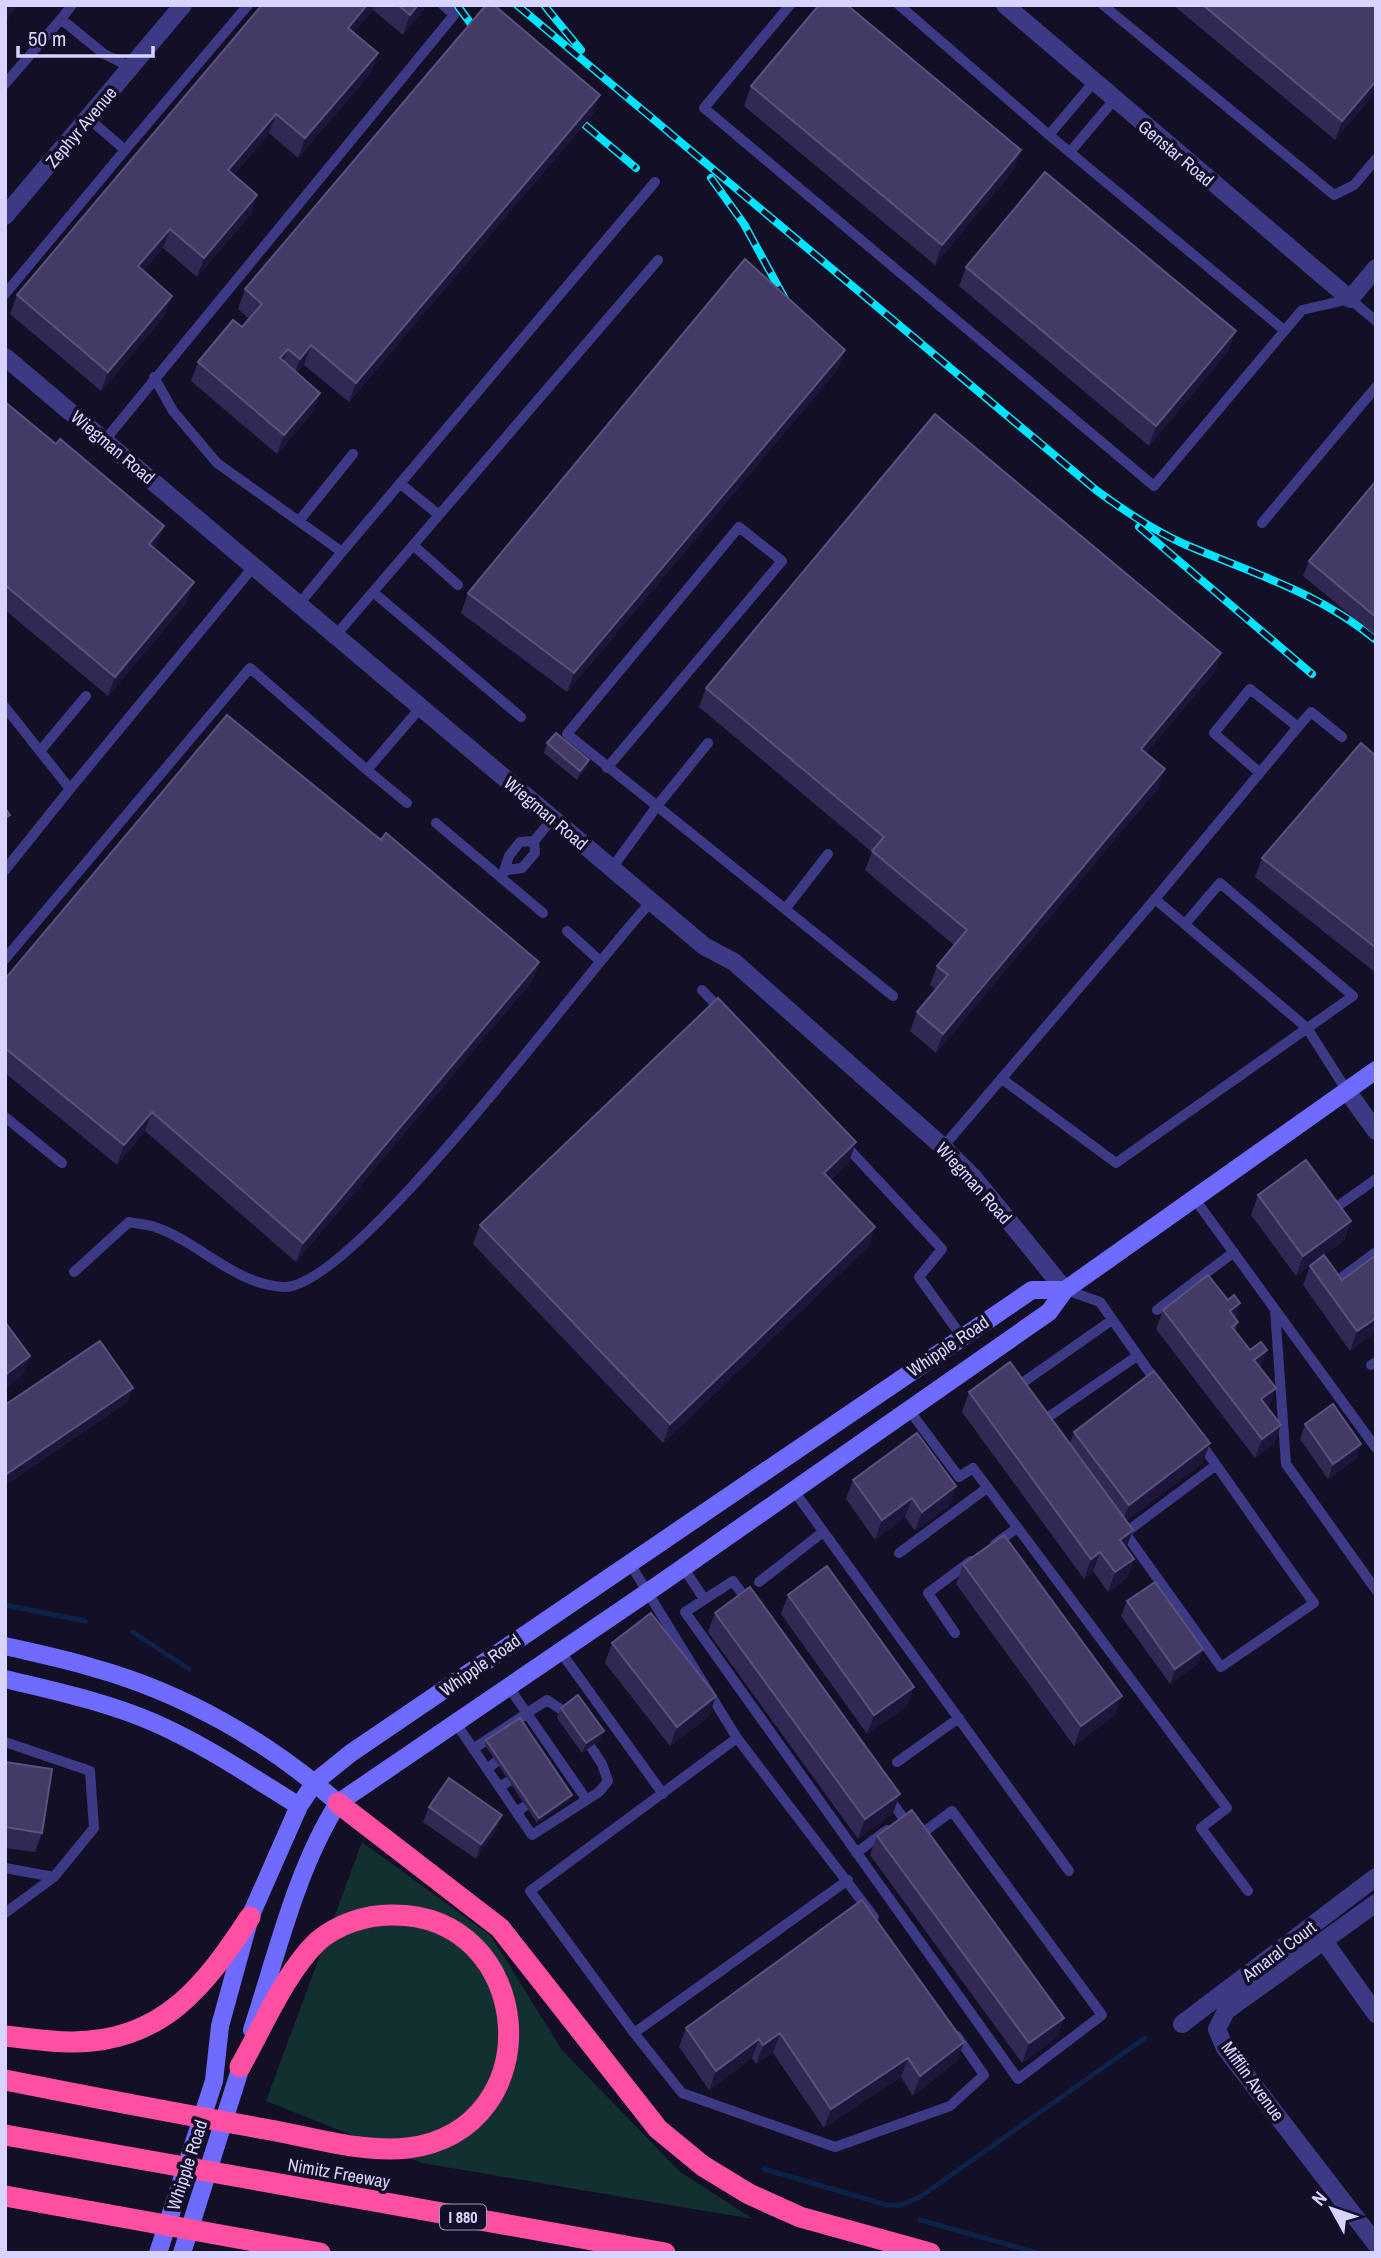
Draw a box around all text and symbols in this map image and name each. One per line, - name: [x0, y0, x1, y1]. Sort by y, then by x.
- scale bar: [18, 14, 152, 58]
- text: 50 m: [28, 24, 66, 53]
- street label: Zephyr Avenue: [40, 81, 122, 173]
- street label: Genstar Road: [1133, 114, 1219, 192]
- street label: Wiegman Road: [66, 404, 160, 490]
- street label: Wiegman Road: [499, 770, 593, 856]
- street label: Wiegman Road: [930, 1137, 1018, 1229]
- street label: Whipple Road: [902, 1309, 994, 1383]
- street label: Whipple Road: [435, 1628, 525, 1702]
- street label: Amaral Court: [1236, 1915, 1321, 1988]
- street label: Mifflin Avenue: [1216, 2036, 1290, 2126]
- street label: Whipple Road: [161, 2117, 213, 2213]
- street label: Nimitz Freeway: [286, 2152, 393, 2194]
- north arrow: [1297, 2174, 1367, 2244]
- text: N: [1305, 2185, 1333, 2211]
- road number: I 880: [440, 2204, 486, 2230]

